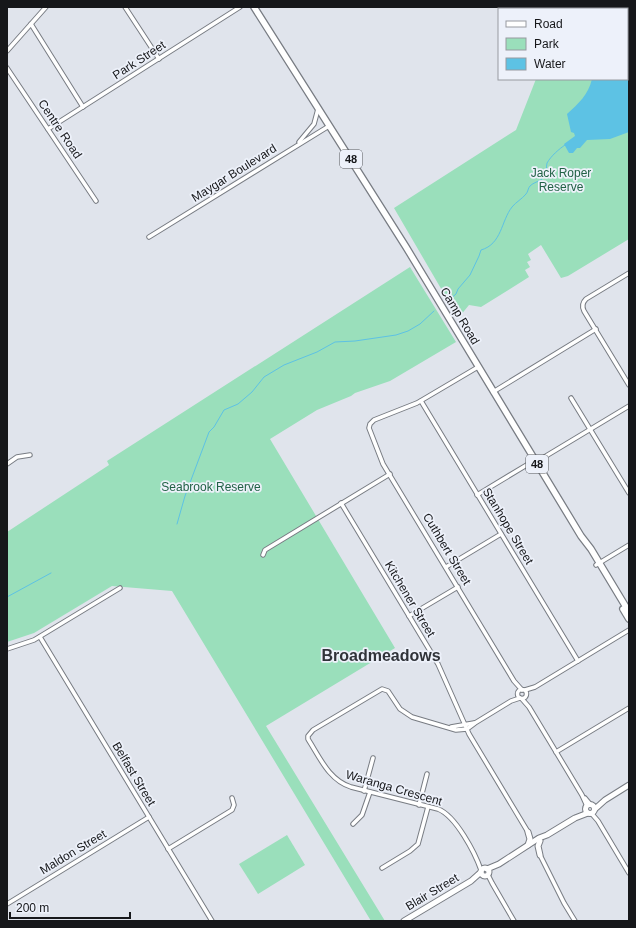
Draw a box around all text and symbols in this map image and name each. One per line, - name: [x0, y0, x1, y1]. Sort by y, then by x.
- legend: [498, 8, 628, 80]
- text: Road: [534, 17, 563, 31]
- street label: Park Street: [110, 37, 169, 82]
- text: Park: [534, 37, 560, 51]
- text: Water: [534, 57, 566, 71]
- street label: Centre Road: [35, 97, 85, 161]
- street label: Maygar Boulevard: [189, 141, 279, 205]
- road number: 48: [340, 150, 362, 168]
- park label: Jack Roper Reserve: [531, 166, 591, 194]
- street label: Camp Road: [438, 285, 482, 347]
- road number: 48: [526, 455, 548, 473]
- park label: Seabrook Reserve: [161, 480, 261, 494]
- street label: Stanhope Street: [480, 485, 537, 567]
- street label: Cuthbert Street: [420, 511, 474, 588]
- street label: Kitchener Street: [382, 559, 439, 640]
- district label: Broadmeadows: [321, 647, 441, 664]
- street label: Belfast Street: [109, 740, 159, 809]
- street label: Waranga Crescent: [344, 768, 444, 809]
- street label: Maldon Street: [37, 826, 109, 877]
- street label: Blair Street: [403, 870, 462, 913]
- scale bar: [10, 894, 130, 920]
- text: 200 m: [16, 901, 49, 915]

